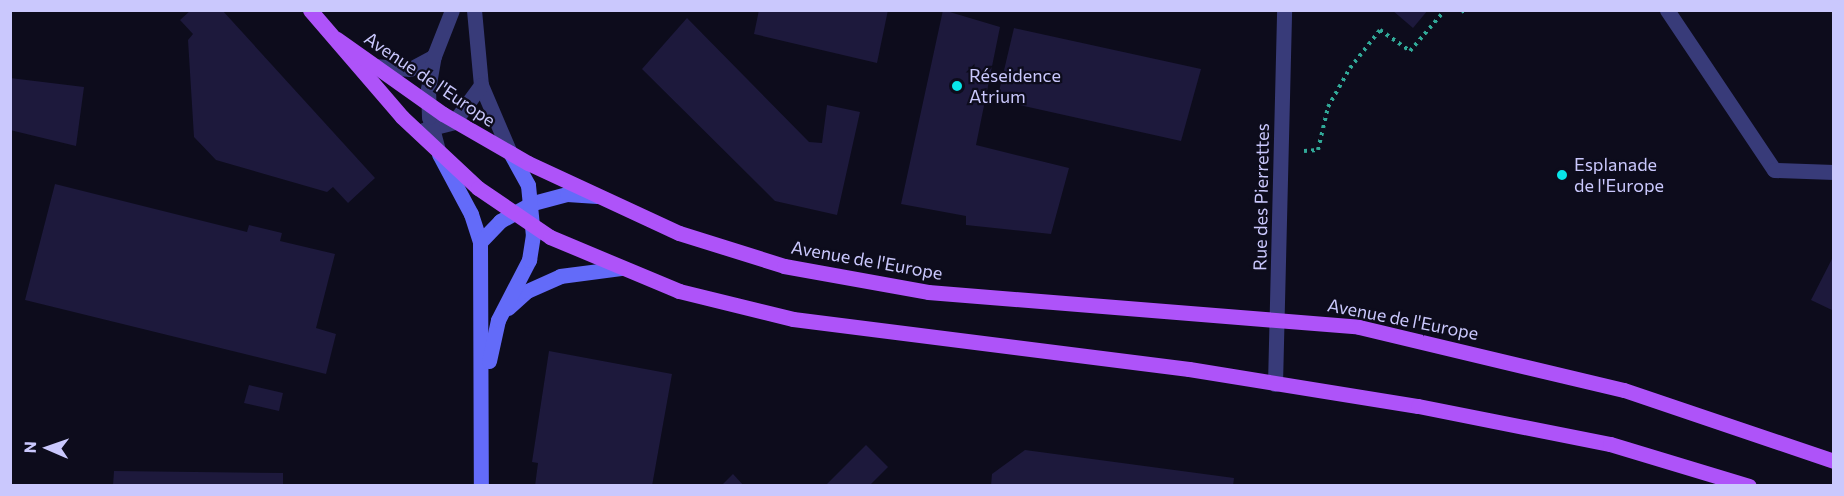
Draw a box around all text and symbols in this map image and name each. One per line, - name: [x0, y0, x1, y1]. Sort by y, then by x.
- street label: Avenue de l'Europe: [360, 27, 500, 131]
- place label: Réseidence Atrium: [969, 65, 1061, 107]
- marker: Réseidence Atrium: [950, 79, 964, 93]
- street label: Rue des Pierrettes: [1249, 123, 1273, 271]
- place label: Esplanade de l'Europe: [1574, 154, 1664, 196]
- marker: Esplanade de l'Europe: [1555, 168, 1569, 182]
- street label: Avenue de l'Europe: [790, 236, 944, 284]
- street label: Avenue de l'Europe: [1326, 294, 1480, 344]
- north arrow: [18, 418, 78, 478]
- text: N: [20, 441, 39, 454]

